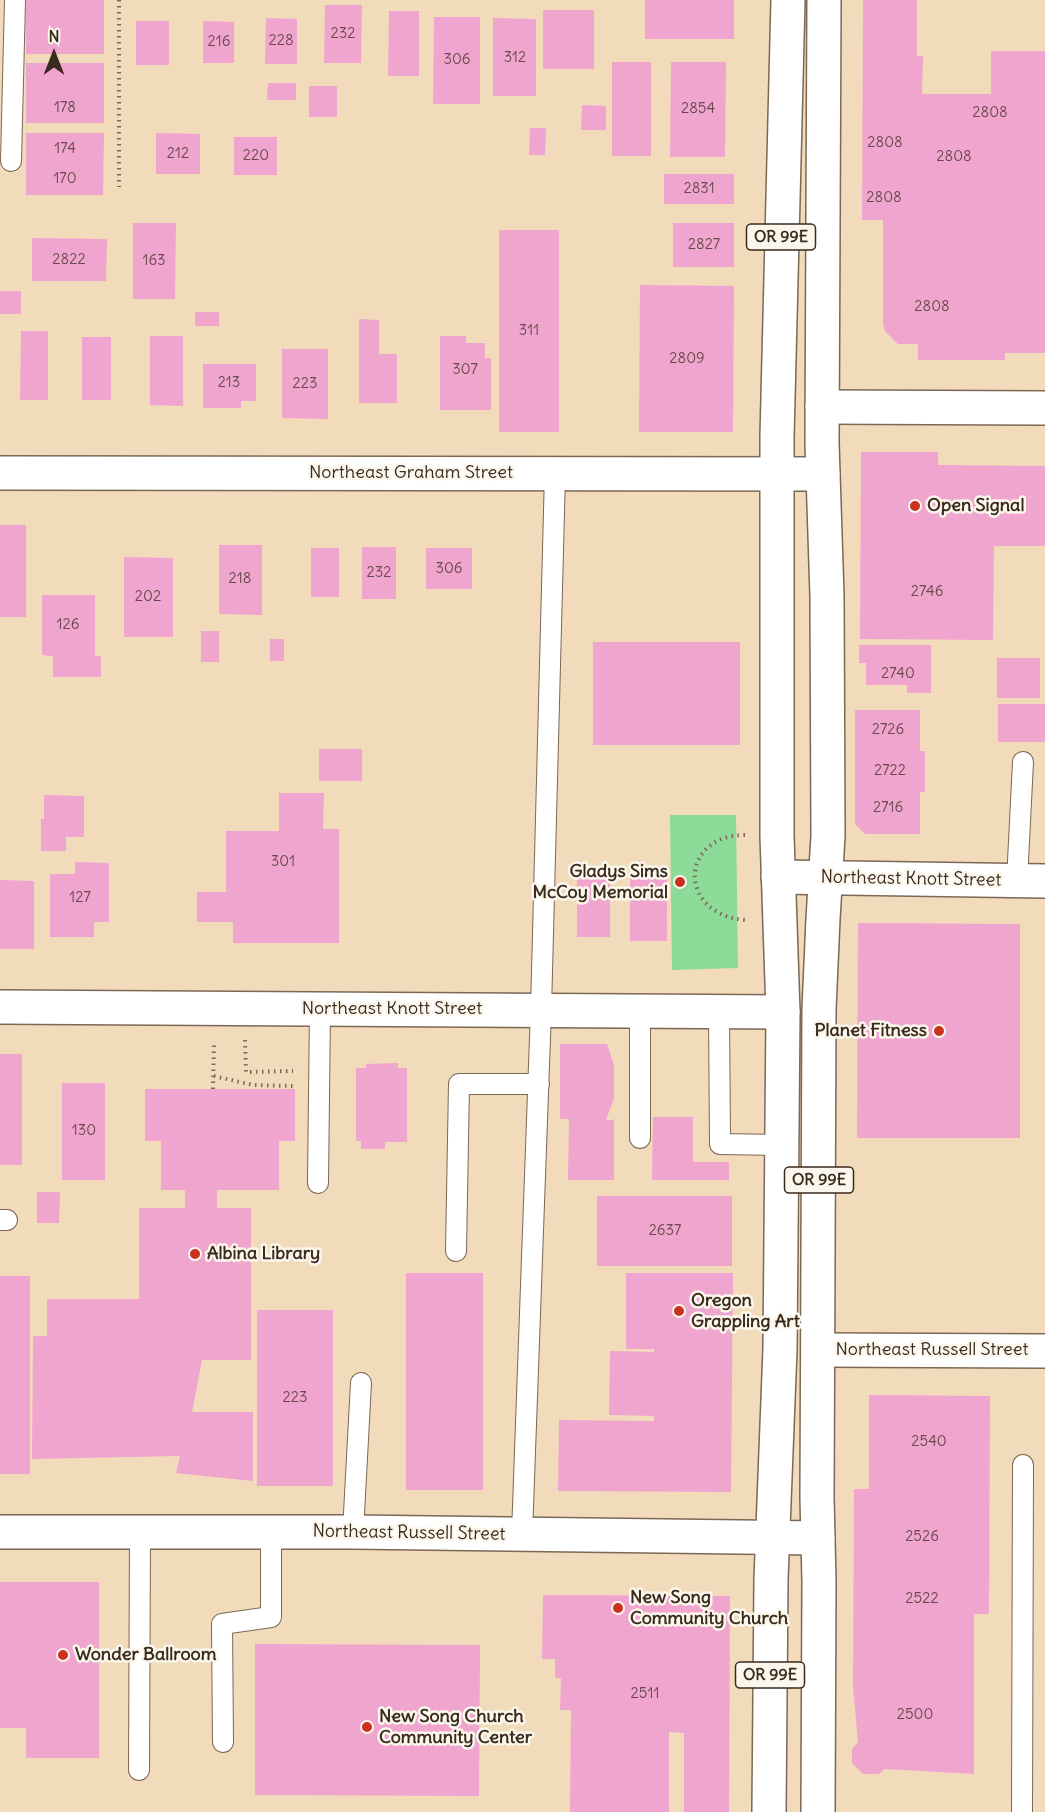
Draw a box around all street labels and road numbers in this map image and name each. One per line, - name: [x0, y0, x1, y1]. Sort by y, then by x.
- road number: OR 99E: [746, 224, 816, 250]
- street label: Northeast Graham Street: [309, 462, 513, 484]
- street label: Northeast Knott Street: [820, 867, 1002, 891]
- street label: Northeast Knott Street: [302, 998, 482, 1020]
- road number: OR 99E: [784, 1167, 854, 1193]
- street label: Northeast Russell Street: [835, 1339, 1029, 1361]
- street label: Northeast Russell Street: [312, 1521, 506, 1545]
- road number: OR 99E: [736, 1662, 804, 1688]

